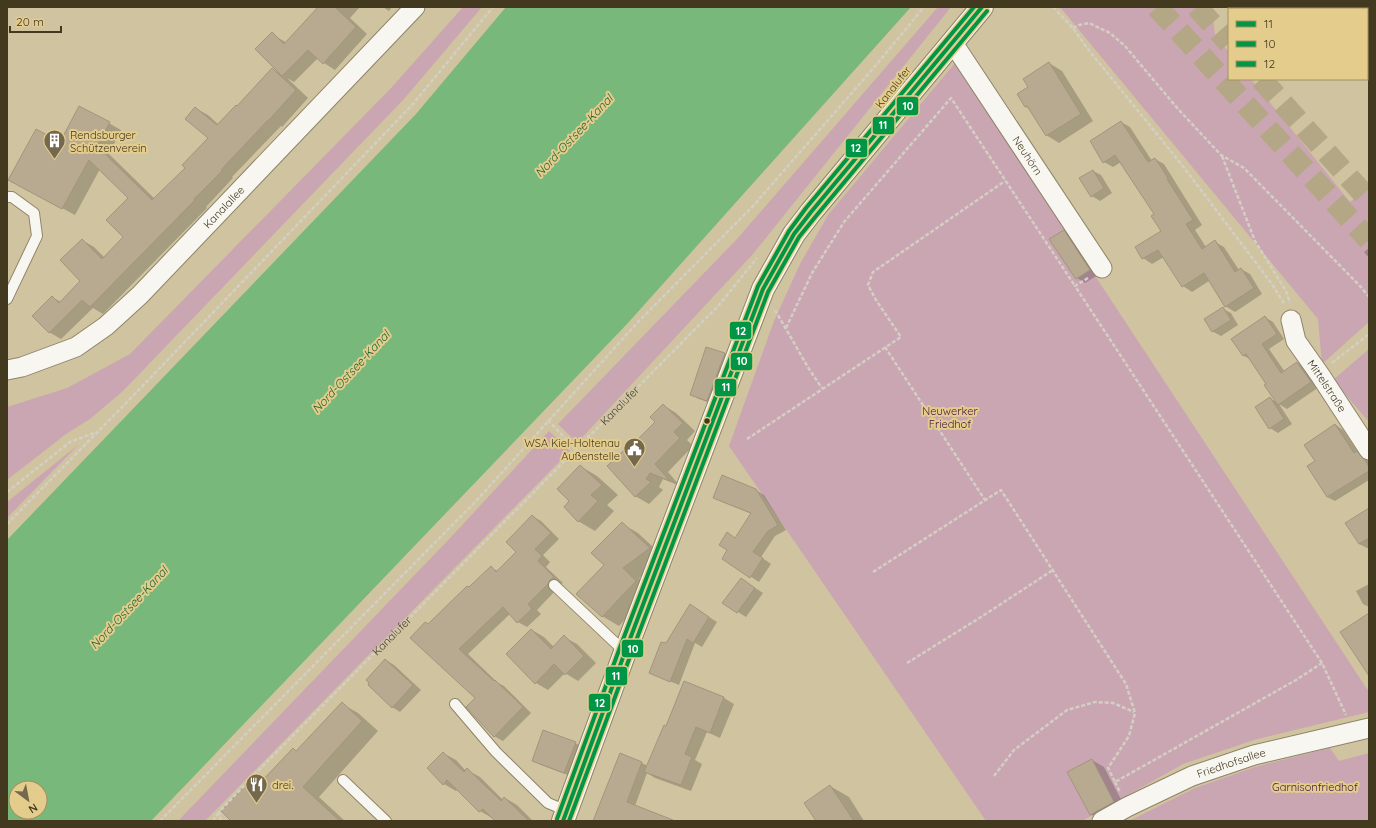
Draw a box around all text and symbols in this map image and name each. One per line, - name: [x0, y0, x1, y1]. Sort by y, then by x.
- scale bar: [10, 8, 61, 34]
- legend: [1228, 8, 1368, 80]
- text: 20 m: [16, 14, 44, 29]
- text: 11: [1264, 16, 1273, 31]
- text: 10: [1264, 36, 1276, 51]
- text: 12: [1264, 56, 1275, 71]
- street label: Kanalufer: [872, 62, 914, 111]
- water label: Nord-Ostsee-Kanal: [531, 90, 617, 180]
- line badge: 10: [896, 96, 919, 116]
- text: 10: [902, 99, 914, 113]
- line badge: 11: [872, 116, 895, 135]
- text: 11: [879, 118, 887, 132]
- building icon: Rendsburger Schützenverein: [41, 128, 67, 161]
- place label: Rendsburger Schützenverein: [70, 128, 147, 155]
- street label: Neuhörn: [1010, 133, 1046, 178]
- line badge: 12: [845, 138, 868, 158]
- text: 12: [851, 141, 861, 155]
- street label: Kanalallee: [200, 183, 248, 231]
- line badge: 12: [729, 321, 752, 340]
- text: 12: [736, 324, 746, 338]
- water label: Nord-Ostsee-Kanal: [308, 326, 394, 416]
- line badge: 10: [730, 352, 753, 371]
- text: 10: [736, 354, 748, 368]
- street label: Mittelstraße: [1304, 357, 1349, 415]
- line badge: 11: [714, 378, 737, 397]
- text: 11: [722, 380, 730, 394]
- street label: Kanalufer: [597, 382, 643, 428]
- park label: Neuwerker Friedhof: [922, 404, 978, 431]
- unlabelled marker: [702, 416, 712, 426]
- place label: WSA Kiel-Holtenau Außenstelle: [524, 436, 620, 463]
- public building icon: WSA Kiel-Holtenau Außenstelle: [622, 436, 648, 469]
- water label: Nord-Ostsee-Kanal: [86, 562, 172, 652]
- street label: Kanalufer: [369, 613, 415, 658]
- line badge: 10: [621, 639, 644, 658]
- text: 10: [627, 642, 639, 656]
- line badge: 11: [605, 666, 628, 686]
- text: 11: [612, 669, 620, 683]
- line badge: 12: [588, 693, 611, 712]
- text: 12: [595, 696, 605, 710]
- street label: Friedhofsallee: [1195, 745, 1267, 781]
- restaurant icon: drei.: [243, 772, 269, 805]
- place label: drei.: [272, 778, 293, 792]
- north arrow: [8, 780, 48, 820]
- park label: Garnisonfriedhof: [1272, 780, 1358, 794]
- text: N: [26, 800, 40, 817]

